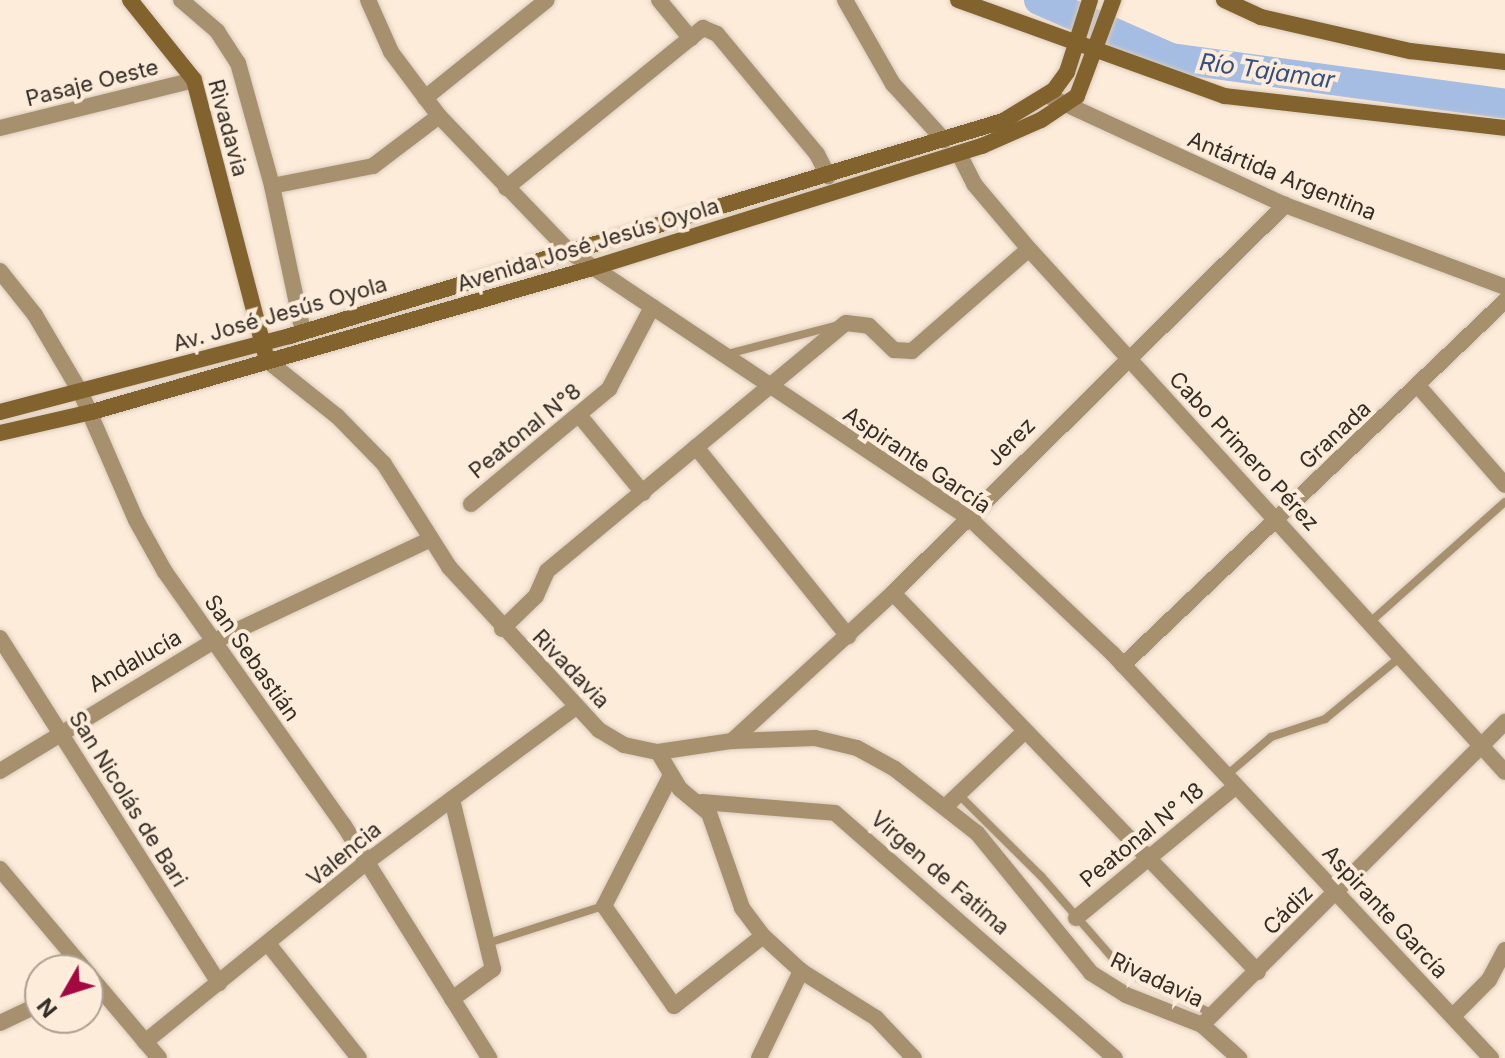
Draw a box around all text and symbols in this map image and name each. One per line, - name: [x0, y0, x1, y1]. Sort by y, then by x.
- water label: Río Tajamar: [1198, 47, 1336, 95]
- street label: Pasaje Oeste: [23, 54, 161, 112]
- street label: Rivadavia: [202, 76, 254, 180]
- street label: Antártida Argentina: [1184, 126, 1380, 226]
- street label: Avenida José Jesús Oyola: [454, 193, 722, 297]
- street label: Av. José Jesús Oyola: [170, 271, 390, 357]
- street label: Cabo Primero Pérez: [1163, 366, 1325, 536]
- street label: Peatonal N°8: [464, 378, 586, 484]
- street label: Granada: [1294, 395, 1376, 475]
- street label: Aspirante García: [838, 401, 996, 519]
- street label: Jerez: [981, 412, 1041, 472]
- street label: San Sebastián: [199, 590, 305, 726]
- street label: Andalucía: [84, 624, 186, 698]
- street label: Rivadavia: [527, 624, 615, 714]
- street label: San Nicolás de Bari: [63, 706, 193, 892]
- street label: Peatonal N° 18: [1075, 777, 1209, 893]
- street label: Virgen de Fatima: [865, 806, 1015, 940]
- street label: Valencia: [302, 816, 386, 892]
- street label: Aspirante García: [1317, 840, 1453, 984]
- street label: Cádiz: [1258, 880, 1318, 940]
- street label: Rivadavia: [1106, 947, 1208, 1013]
- north arrow: [24, 954, 104, 1034]
- text: N: [32, 993, 62, 1023]

